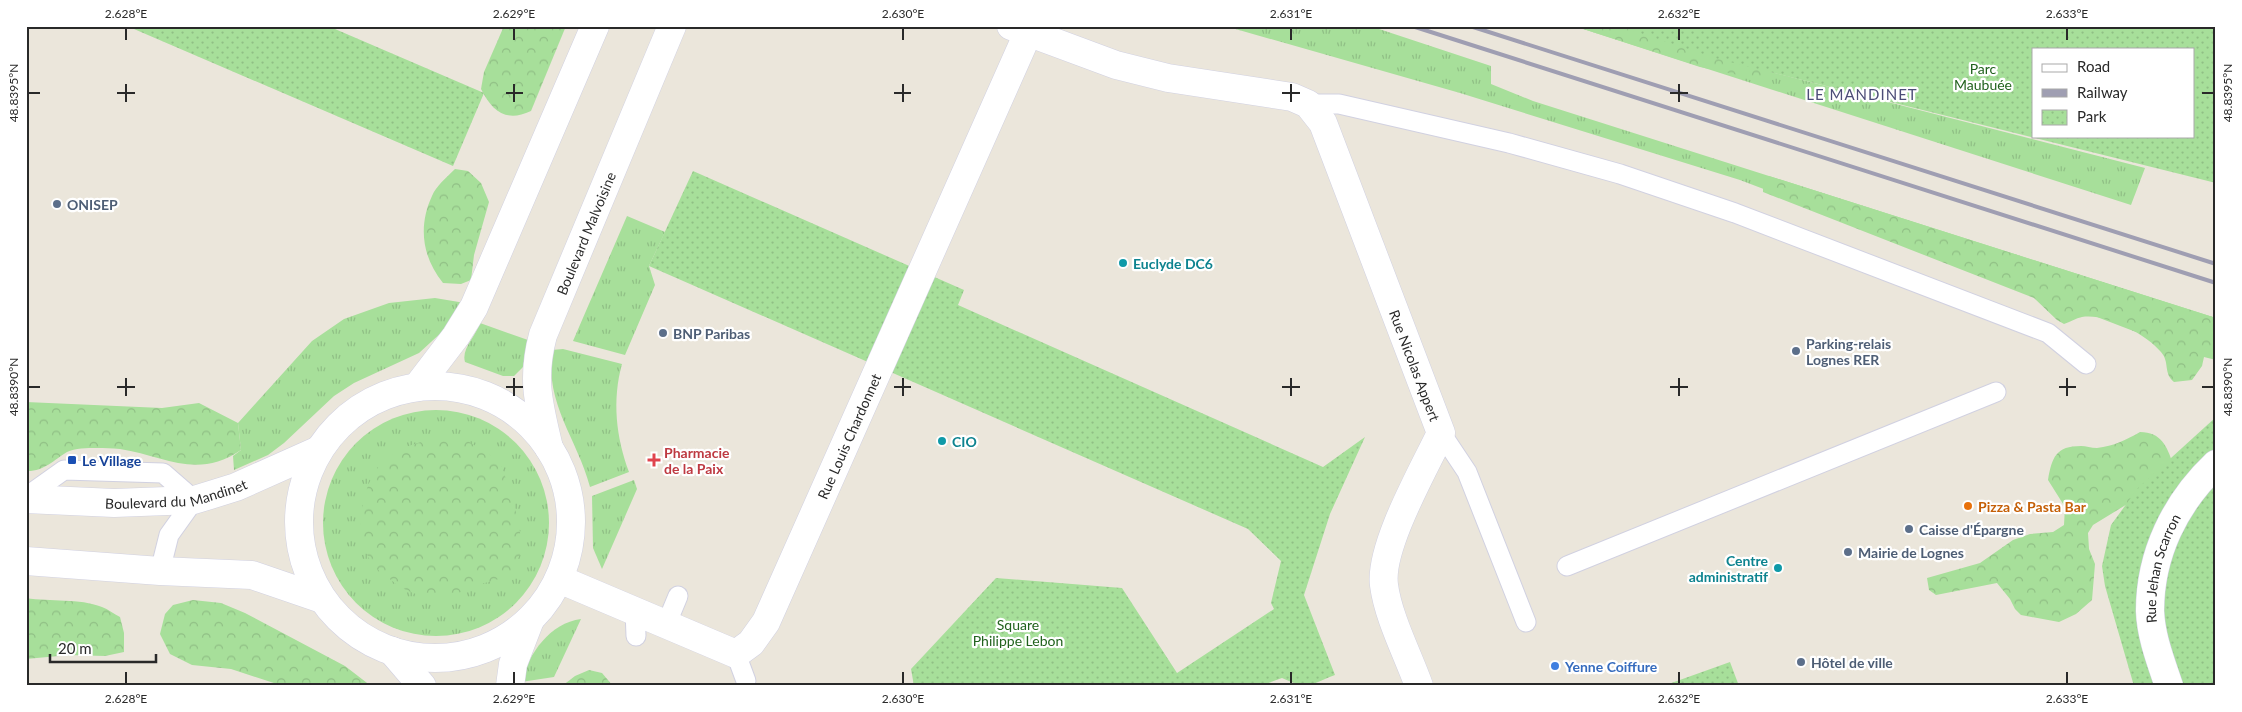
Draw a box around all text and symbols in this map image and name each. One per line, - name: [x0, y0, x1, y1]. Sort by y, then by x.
- text: 2.628°E: [105, 6, 147, 21]
- text: 2.629°E: [493, 6, 535, 21]
- text: 2.630°E: [882, 6, 924, 21]
- text: 2.631°E: [1270, 6, 1312, 21]
- text: 2.632°E: [1658, 6, 1700, 21]
- text: 2.633°E: [2046, 6, 2088, 21]
- legend: [2032, 48, 2194, 138]
- text: Road: [2077, 57, 2110, 75]
- park label: Parc Maubuée: [1954, 60, 2012, 93]
- text: 48.8395°N: [6, 64, 21, 122]
- text: 48.8395°N: [2220, 64, 2235, 122]
- text: Railway: [2077, 83, 2128, 101]
- district label: LE MANDINET: [1806, 85, 1918, 103]
- text: Park: [2077, 107, 2107, 125]
- street label: Boulevard Malvoisine: [552, 169, 619, 297]
- place label: ONISEP: [67, 196, 118, 213]
- marker: ONISEP: [51, 198, 63, 210]
- place label: Euclyde DC6: [1133, 255, 1213, 272]
- marker: Euclyde DC6: [1117, 257, 1129, 269]
- street label: Rue Nicolas Appert: [1386, 307, 1444, 423]
- place label: BNP Paribas: [673, 325, 750, 342]
- marker: BNP Paribas: [657, 327, 669, 339]
- place label: Parking-relais Lognes RER: [1806, 335, 1891, 368]
- marker: Parking-relais Lognes RER: [1790, 345, 1802, 357]
- text: 48.8390°N: [6, 358, 21, 416]
- text: 48.8390°N: [2220, 358, 2235, 416]
- street label: Rue Louis Chardonnet: [813, 371, 884, 502]
- place label: CIO: [952, 433, 977, 450]
- marker: CIO: [936, 435, 948, 447]
- place label: Pharmacie de la Paix: [664, 444, 730, 477]
- place label: Le Village: [82, 452, 142, 469]
- marker: Le Village: [66, 454, 78, 466]
- marker: Pharmacie de la Paix: [648, 454, 660, 466]
- street label: Boulevard du Mandinet: [105, 475, 249, 511]
- place label: Pizza & Pasta Bar: [1978, 498, 2087, 515]
- marker: Pizza & Pasta Bar: [1962, 500, 1974, 512]
- street label: Rue Jehan Scarron: [2141, 511, 2183, 624]
- place label: Caisse d'Épargne: [1919, 521, 2024, 538]
- marker: Caisse d'Épargne: [1903, 523, 1915, 535]
- place label: Mairie de Lognes: [1858, 544, 1964, 561]
- marker: Mairie de Lognes: [1842, 546, 1854, 558]
- place label: Centre administratif: [1689, 552, 1769, 585]
- marker: Centre administratif: [1772, 562, 1784, 574]
- park label: Square Philippe Lebon: [973, 616, 1063, 649]
- scale bar: [50, 632, 156, 664]
- text: 20 m: [58, 639, 92, 657]
- place label: Hôtel de ville: [1811, 654, 1893, 671]
- marker: Hôtel de ville: [1795, 656, 1807, 668]
- place label: Yenne Coiffure: [1564, 658, 1658, 675]
- marker: Yenne Coiffure: [1549, 660, 1561, 672]
- text: 2.628°E: [105, 691, 147, 706]
- text: 2.629°E: [493, 691, 535, 706]
- text: 2.630°E: [882, 691, 924, 706]
- text: 2.631°E: [1270, 691, 1312, 706]
- text: 2.632°E: [1658, 691, 1700, 706]
- text: 2.633°E: [2046, 691, 2088, 706]

